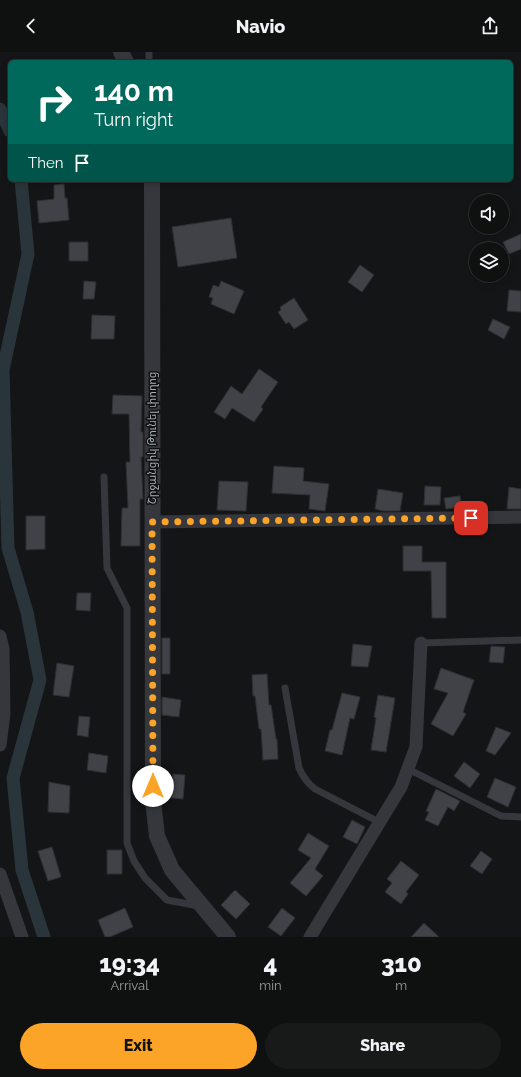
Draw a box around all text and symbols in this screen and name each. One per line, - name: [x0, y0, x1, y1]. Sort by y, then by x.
- icon: back: [20, 15, 42, 37]
- icon: share: [479, 15, 501, 37]
- text: Navio: [236, 16, 285, 37]
- text: 140 m: [94, 75, 174, 108]
- icon: right: [28, 76, 80, 128]
- text: Turn right: [94, 109, 173, 130]
- icon: arrive: [71, 152, 93, 174]
- text: Then: [28, 154, 63, 172]
- map controls: [469, 194, 509, 282]
- button: sound: [469, 194, 509, 234]
- button: layers: [469, 242, 509, 282]
- street label: Շրջանցիկ Թունել փողոց: [146, 372, 159, 504]
- pin: [454, 501, 488, 535]
- icon: arrive: [460, 507, 482, 529]
- position arrow: [132, 765, 174, 807]
- text: 19:34: [99, 949, 160, 978]
- text: 4: [263, 949, 277, 978]
- text: 310: [381, 949, 422, 978]
- text: Arrival: [111, 978, 149, 993]
- text: min: [259, 978, 282, 993]
- text: m: [395, 978, 407, 993]
- button: Exit: [20, 1023, 257, 1069]
- button: Share: [265, 1023, 501, 1069]

